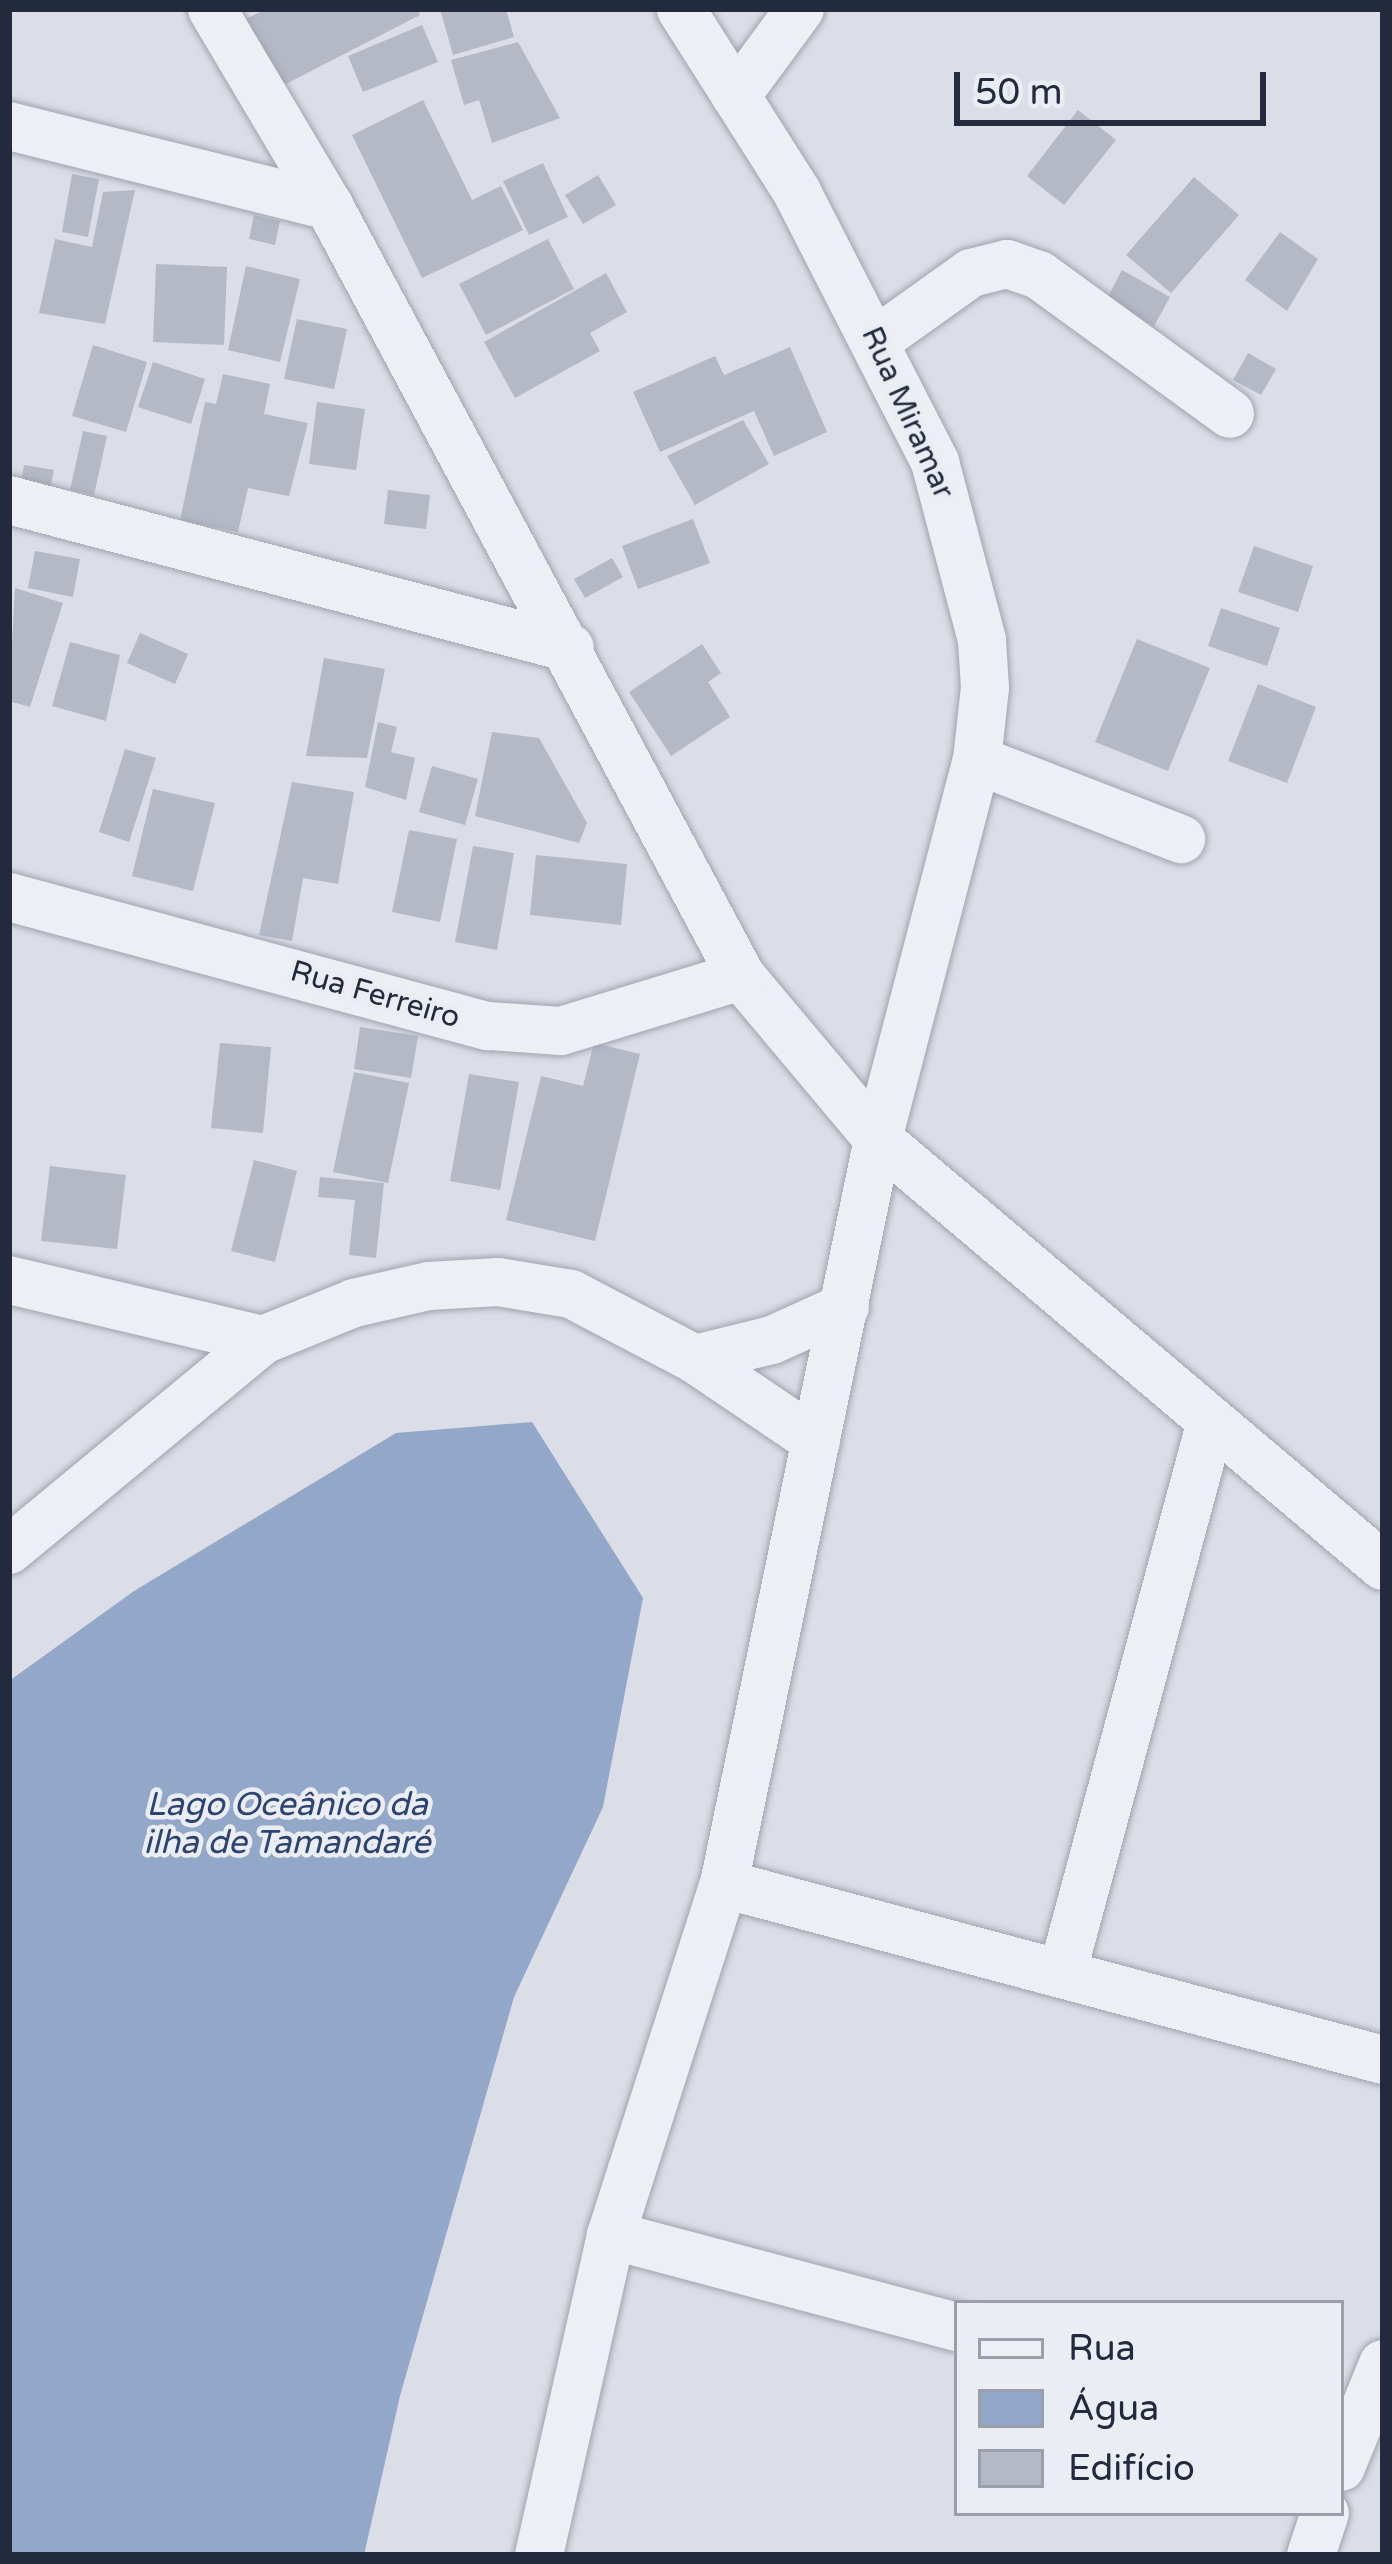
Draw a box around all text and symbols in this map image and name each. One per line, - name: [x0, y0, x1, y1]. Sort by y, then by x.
- scale bar: [960, 48, 1272, 122]
- text: 50 m: [975, 71, 1063, 114]
- street label: Rua Miramar: [853, 321, 961, 505]
- street label: Rua Ferreiro: [286, 954, 464, 1036]
- water label: Lago Oceânico da ilha de Tamandaré: [144, 1785, 430, 1863]
- legend: [954, 2300, 1344, 2516]
- text: Rua: [1068, 2327, 1136, 2370]
- text: Água: [1068, 2387, 1159, 2430]
- text: Edifício: [1068, 2447, 1195, 2490]

